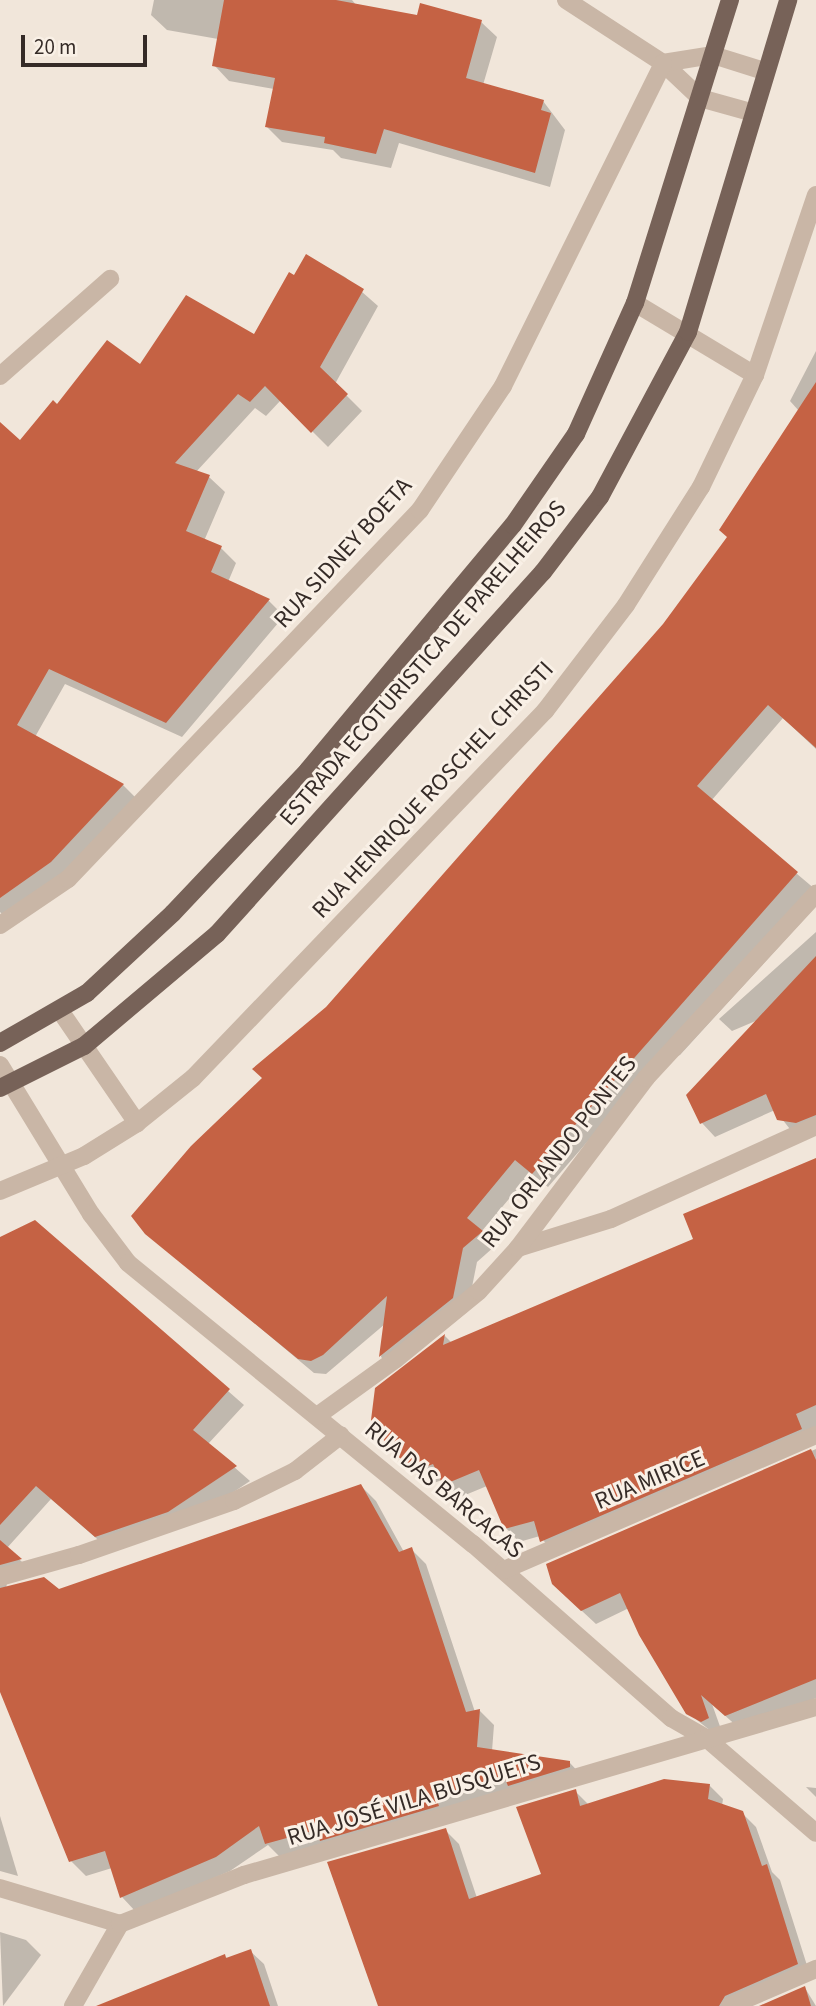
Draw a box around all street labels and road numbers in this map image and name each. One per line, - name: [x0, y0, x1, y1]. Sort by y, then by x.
- street label: RUA SIDNEY BOETA: [268, 472, 418, 634]
- street label: ESTRADA ECOTURISTICA DE PARELHEIROS: [274, 494, 572, 832]
- street label: RUA HENRIQUE ROSCHEL CHRISTI: [306, 656, 560, 924]
- street label: RUA ORLANDO PONTES: [475, 1050, 643, 1254]
- street label: RUA DAS BARCACAS: [359, 1415, 529, 1565]
- street label: RUA MIRICE: [591, 1444, 709, 1516]
- street label: RUA JOSÉ VILA BUSQUETS: [284, 1748, 544, 1852]

